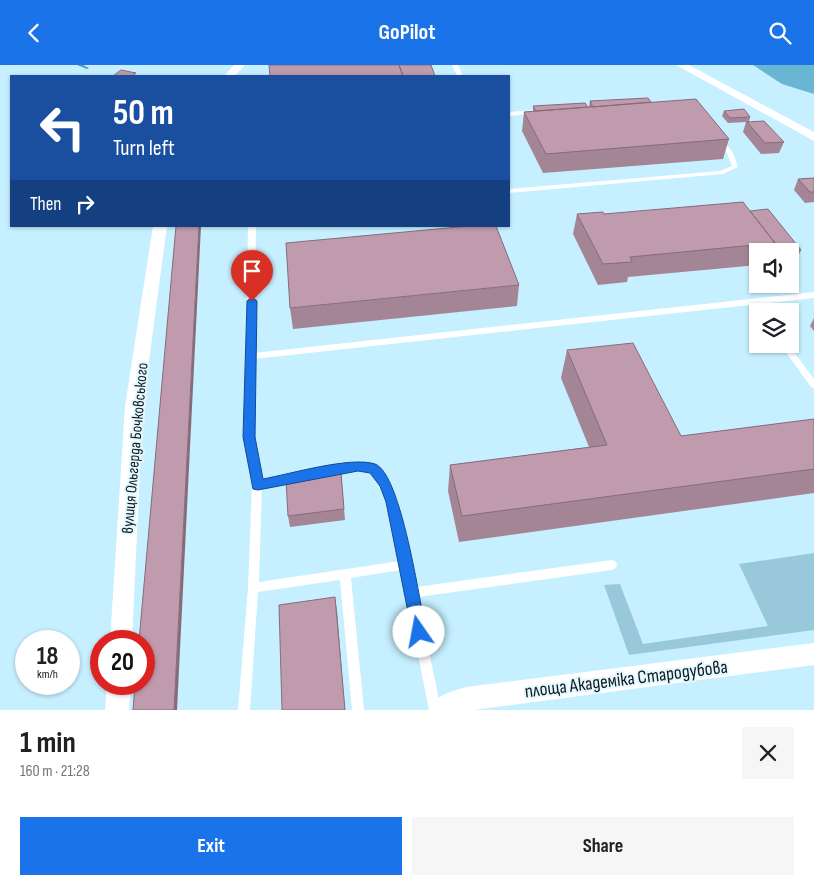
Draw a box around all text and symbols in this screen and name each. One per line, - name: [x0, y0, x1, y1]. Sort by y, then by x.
- icon: back: [20, 19, 48, 47]
- text: GoPilot: [379, 19, 435, 46]
- icon: search: [766, 19, 794, 47]
- text: 50 m: [113, 92, 174, 135]
- icon: left: [30, 95, 95, 160]
- text: Turn left: [113, 135, 175, 162]
- icon: right: [71, 190, 99, 218]
- text: Then: [30, 193, 61, 216]
- map controls: [749, 243, 799, 353]
- button: sound: [749, 243, 799, 293]
- pin: [231, 250, 273, 301]
- icon: arrive: [238, 257, 266, 285]
- button: layers: [749, 303, 799, 353]
- street label: вулиця Ольгерда Бочковського: [119, 362, 152, 534]
- position arrow: [392, 605, 444, 657]
- speed limit sign: 20: [90, 630, 155, 695]
- text: 18: [37, 641, 58, 672]
- street label: площа Академіка Стародубова: [523, 656, 729, 703]
- text: km/h: [37, 667, 58, 682]
- text: 1 min: [20, 725, 76, 761]
- button: close: [742, 727, 794, 779]
- text: 160 m · 21:28: [20, 762, 90, 781]
- button: Exit: [20, 817, 402, 875]
- button: Share: [412, 817, 794, 875]

